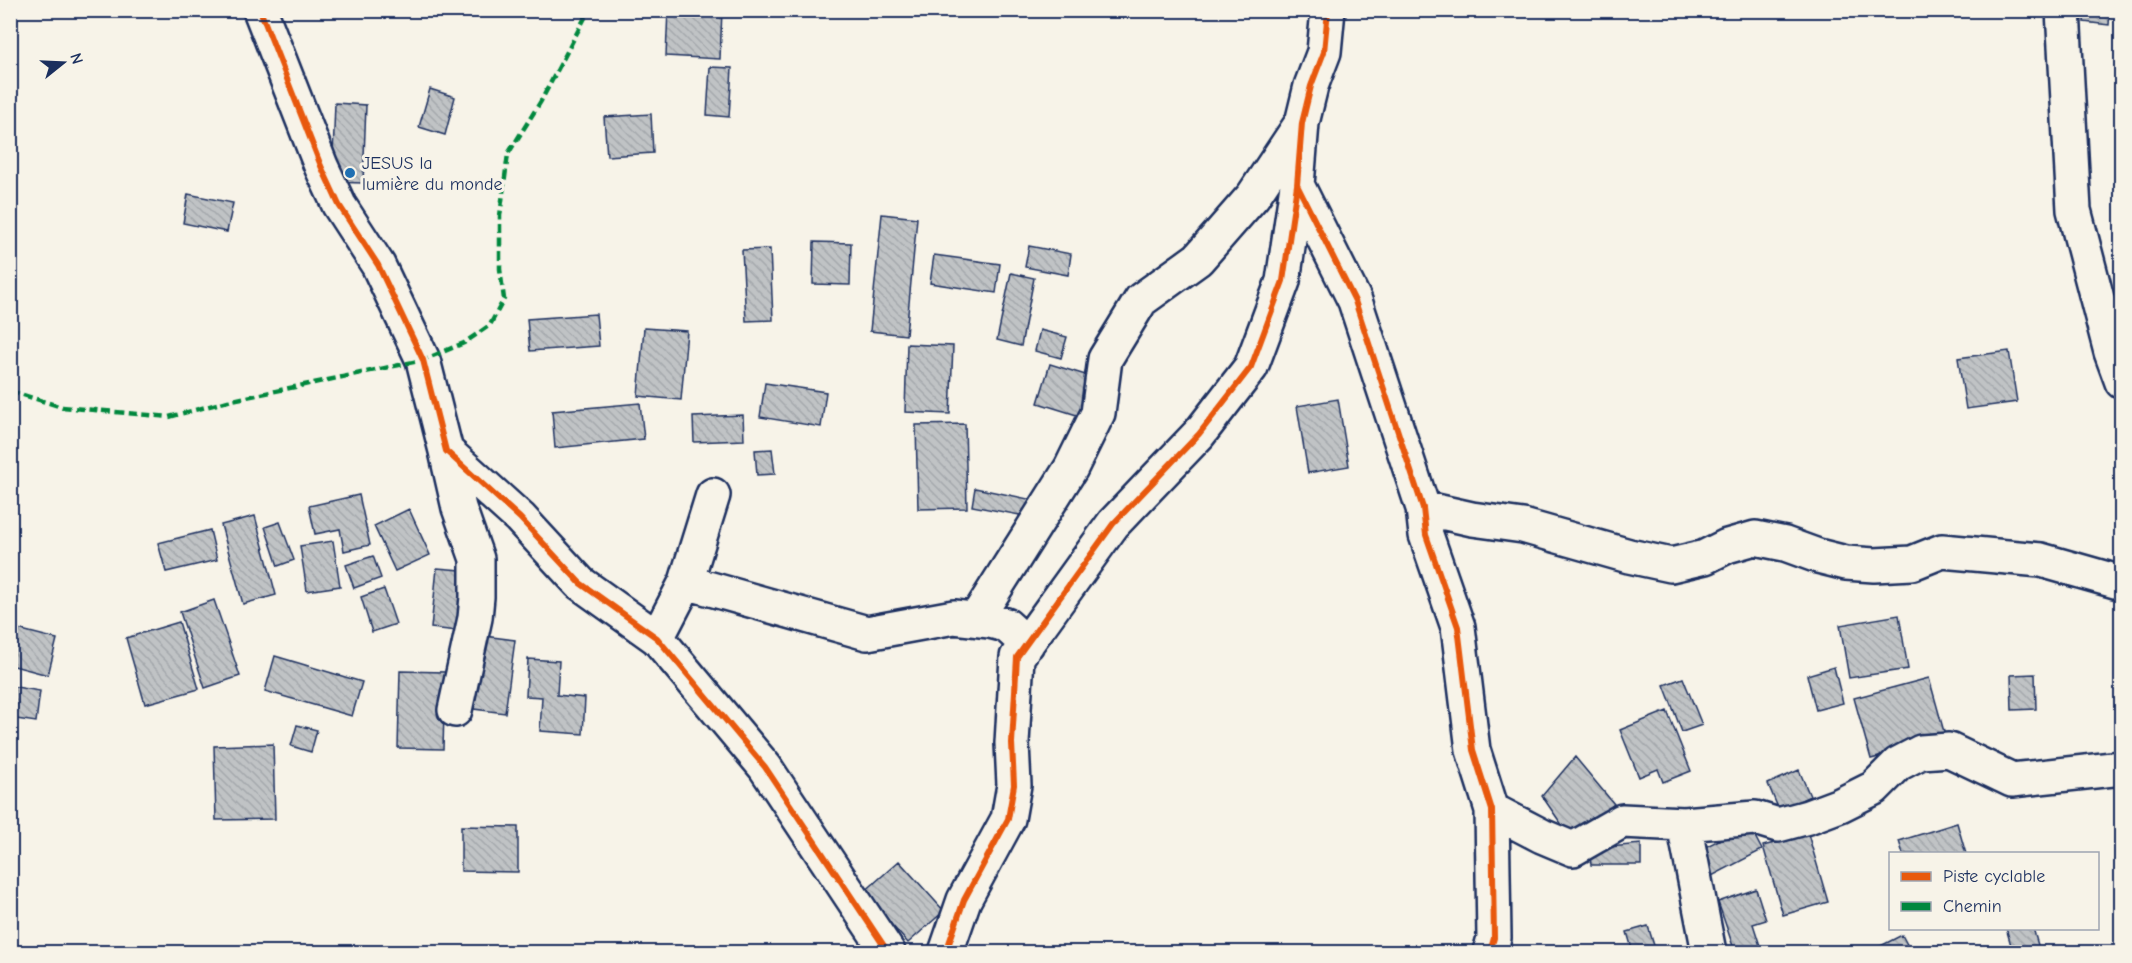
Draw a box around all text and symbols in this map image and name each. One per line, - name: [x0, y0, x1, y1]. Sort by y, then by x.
- north arrow: [33, 33, 93, 93]
- text: N: [66, 51, 86, 66]
- place label: JESUS la lumière du monde: [362, 153, 503, 195]
- marker: JESUS la lumière du monde: [343, 166, 357, 180]
- legend: [1889, 852, 2099, 930]
- text: Piste cyclable: [1943, 866, 2045, 887]
- text: Chemin: [1943, 896, 2002, 917]

